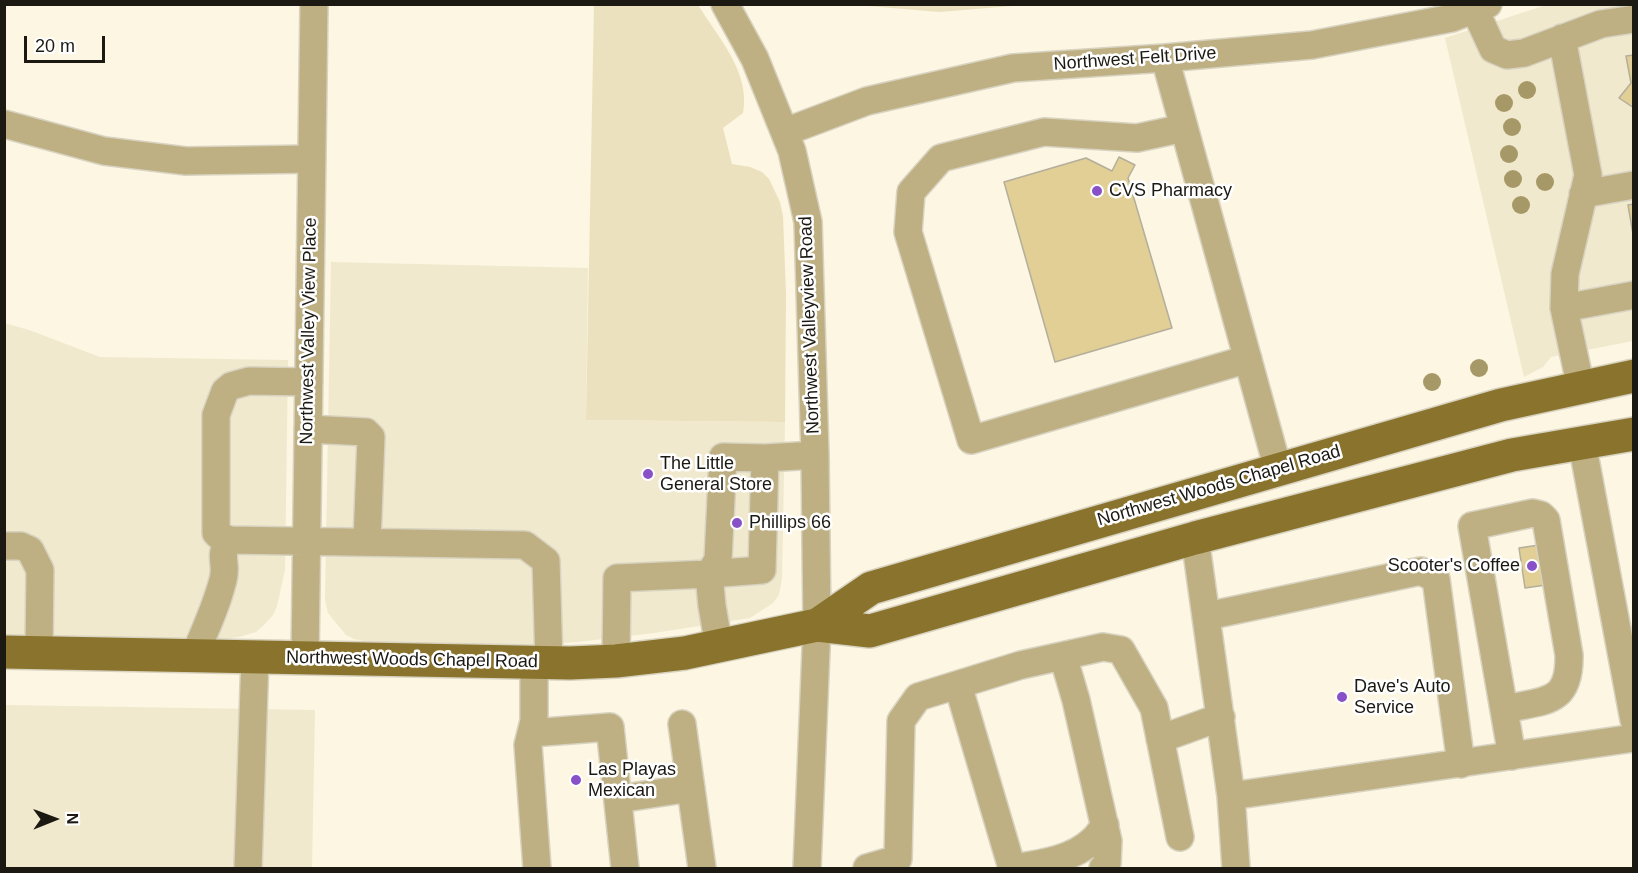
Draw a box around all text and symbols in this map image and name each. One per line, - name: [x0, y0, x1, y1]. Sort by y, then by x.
- scale bar: [27, 24, 108, 62]
- text: 20 m: [35, 36, 75, 56]
- street label: Northwest Felt Drive: [1053, 43, 1217, 75]
- place label: CVS Pharmacy: [1109, 180, 1232, 202]
- marker: CVS Pharmacy: [1090, 184, 1104, 198]
- street label: Northwest Valleyview Road: [795, 216, 825, 434]
- street label: Northwest Valley View Place: [296, 217, 322, 445]
- street label: Northwest Woods Chapel Road: [1095, 441, 1343, 531]
- place label: The Little General Store: [660, 453, 772, 496]
- marker: The Little General Store: [641, 467, 655, 481]
- place label: Phillips 66: [749, 512, 831, 534]
- marker: Phillips 66: [730, 516, 744, 530]
- place label: Scooter's Coffee: [1388, 555, 1520, 577]
- marker: Scooter's Coffee: [1525, 559, 1539, 573]
- street label: Northwest Woods Chapel Road: [286, 647, 538, 673]
- place label: Dave's Auto Service: [1354, 676, 1450, 718]
- marker: Dave's Auto Service: [1335, 690, 1349, 704]
- place label: Las Playas Mexican: [588, 759, 676, 802]
- marker: Las Playas Mexican: [569, 773, 583, 787]
- north arrow: [24, 789, 84, 849]
- text: N: [64, 813, 81, 825]

